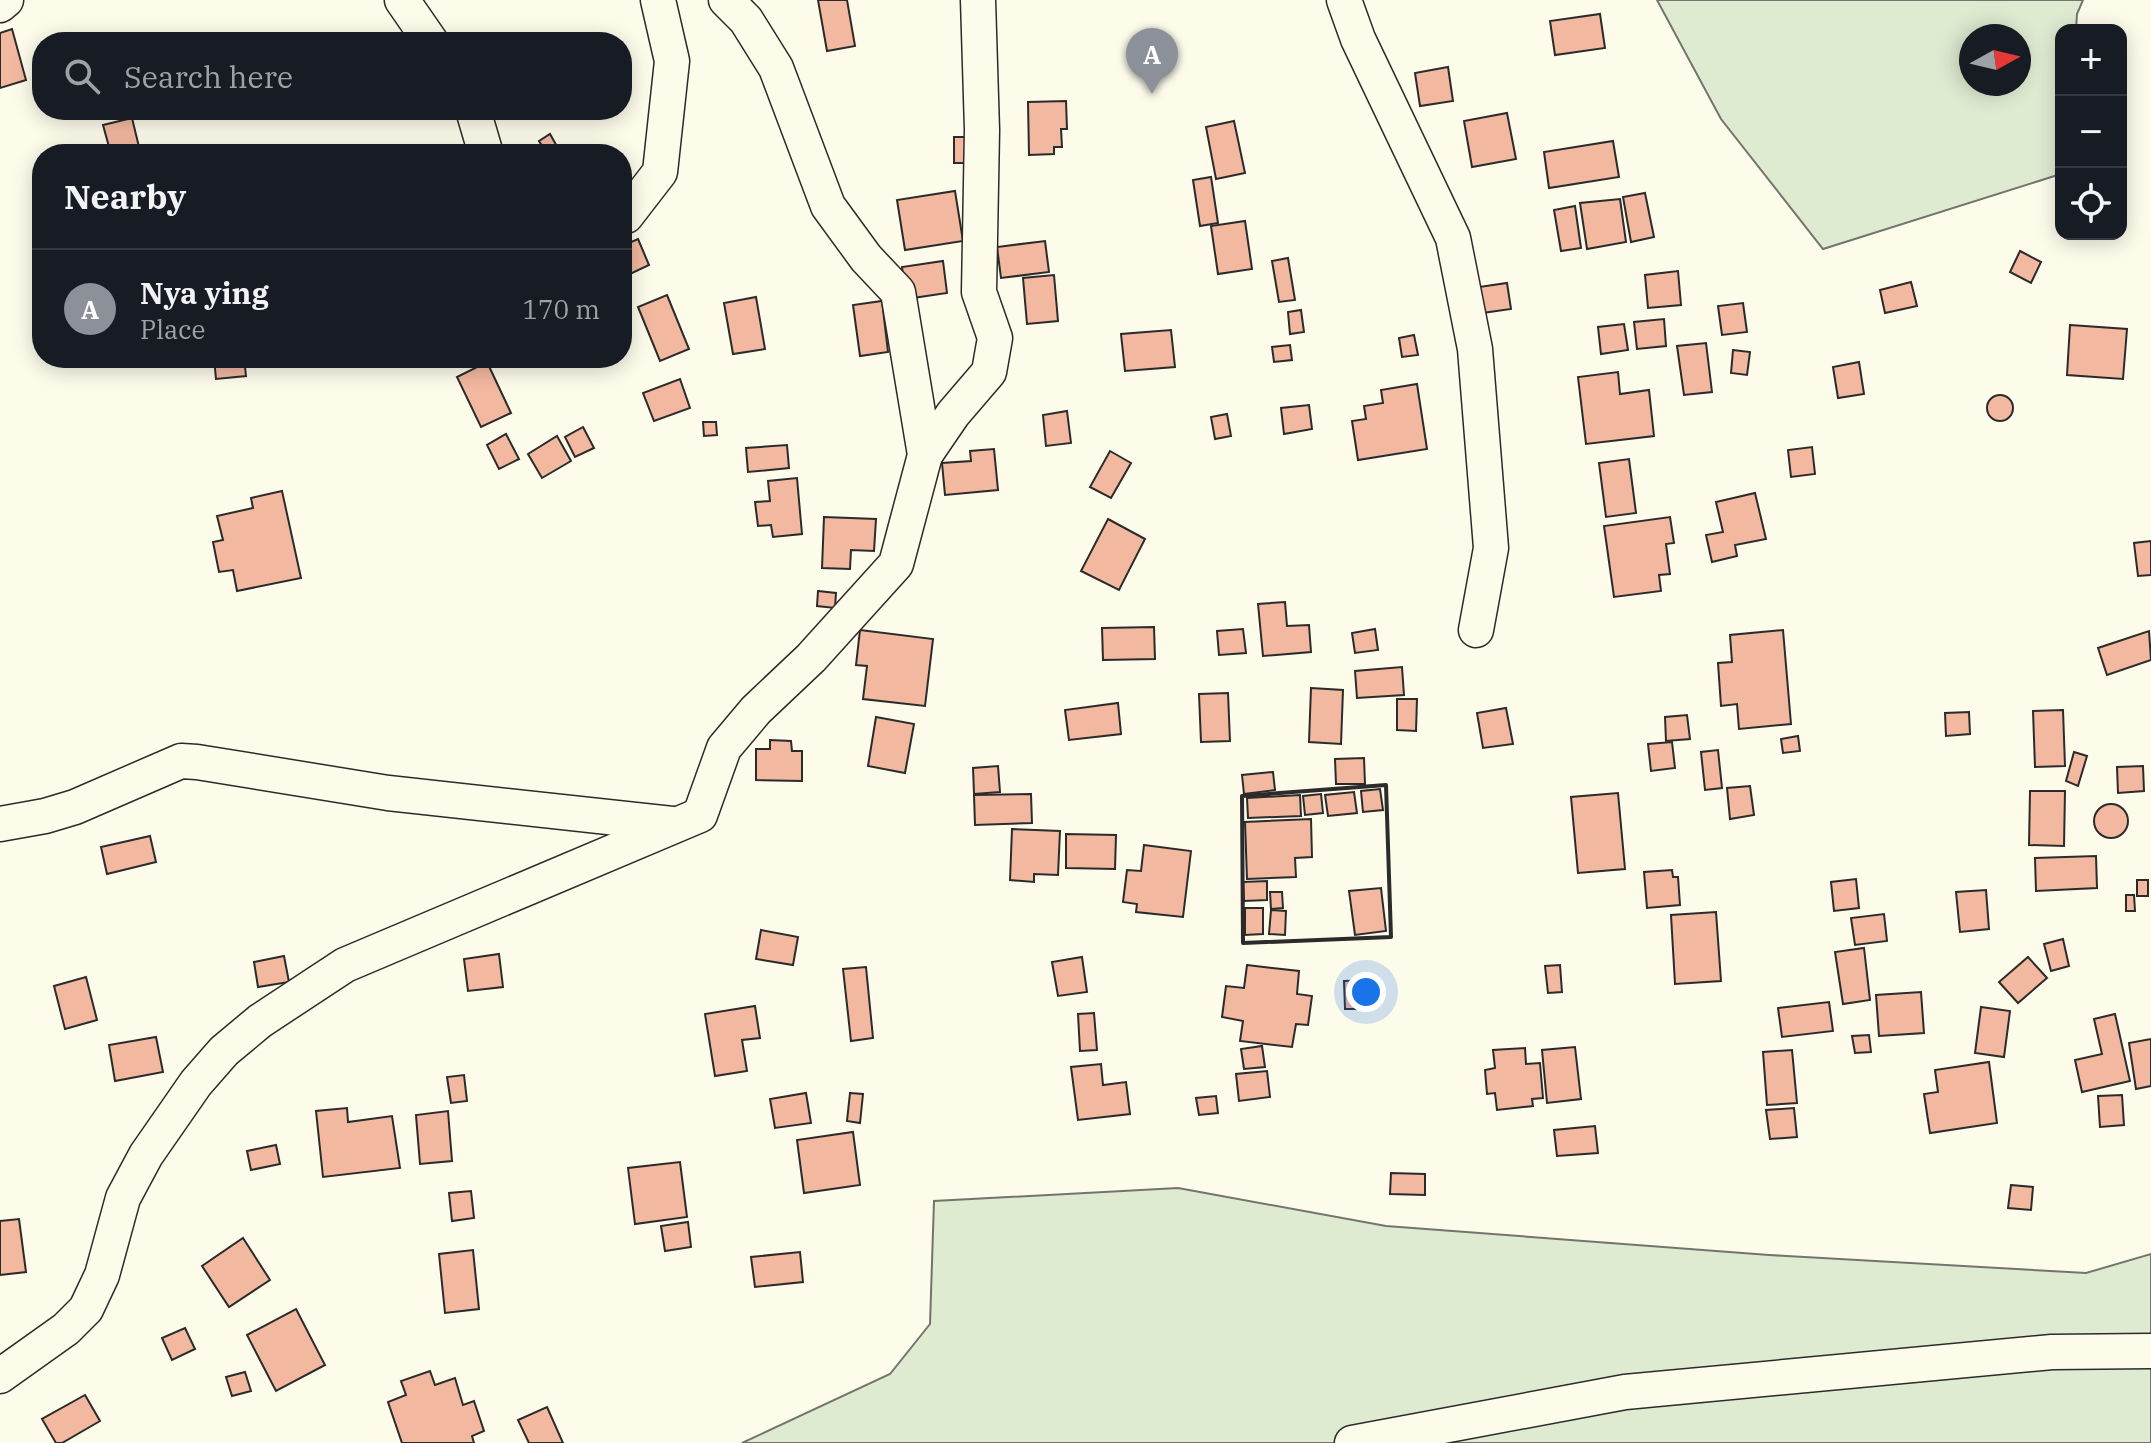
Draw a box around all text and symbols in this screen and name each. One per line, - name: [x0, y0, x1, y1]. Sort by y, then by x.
- north arrow: [1959, 24, 2031, 96]
- map controls: [2055, 24, 2127, 240]
- button: +: [2055, 24, 2127, 96]
- pin: A: [1126, 28, 1178, 94]
- search box: [32, 32, 632, 120]
- icon: search: [60, 54, 104, 98]
- text: Search here: [124, 57, 293, 96]
- button: −: [2055, 96, 2127, 168]
- button: locate: [2055, 168, 2127, 240]
- text: Nearby: [64, 174, 186, 218]
- text: Nya ying: [140, 273, 269, 312]
- text: A: [81, 292, 99, 326]
- text: 170 m: [522, 292, 600, 326]
- text: Place: [140, 312, 205, 346]
- your location: [1346, 972, 1386, 1012]

